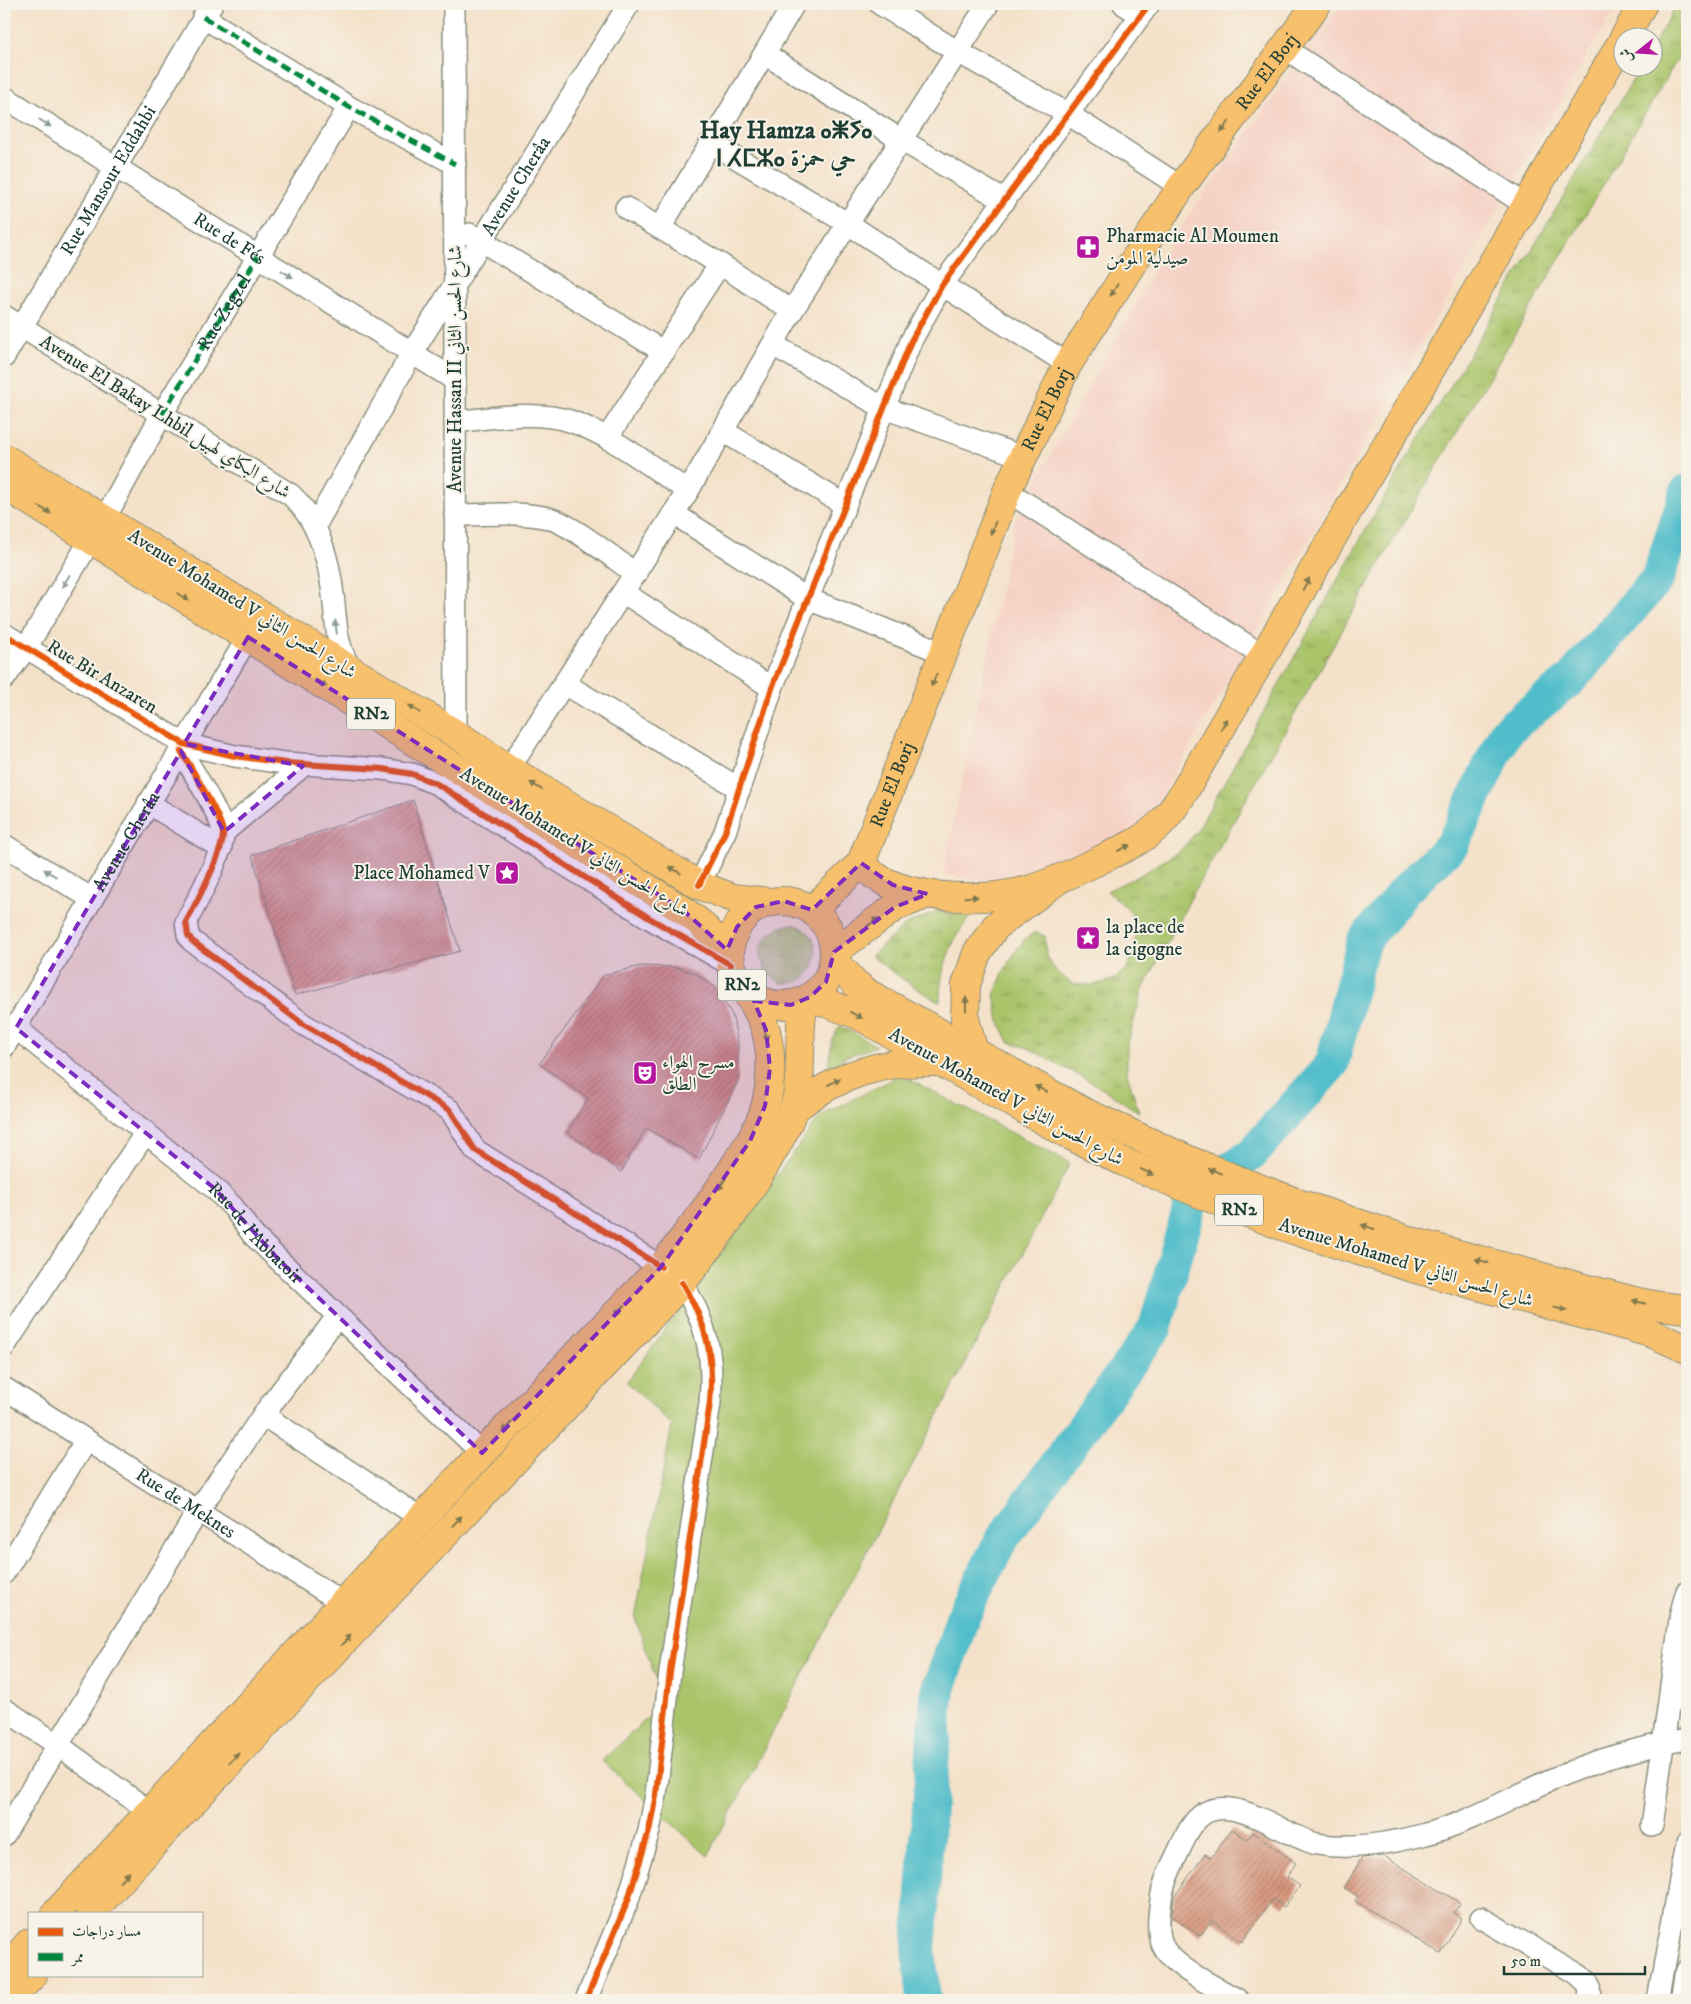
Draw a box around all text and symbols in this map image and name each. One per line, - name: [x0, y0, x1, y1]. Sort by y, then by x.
- north arrow: [1614, 28, 1664, 78]
- street label: Rue El Borj: [1231, 29, 1303, 115]
- text: ش: [1616, 46, 1637, 65]
- street label: Rue Mansour Eddahbi: [55, 101, 161, 259]
- district label: Hay Hamza ⴰⵥⵢⴰ ⵏ ⵃⵎⵣⴰ حي حمزة: [699, 116, 873, 177]
- one-way arrow: [38, 119, 52, 128]
- one-way arrow: [1220, 120, 1230, 134]
- street label: Avenue Cherâa: [476, 132, 555, 240]
- street label: Rue de Fés: [189, 207, 270, 270]
- place label: Pharmacie Al Moumen صيدلية المومن: [1106, 225, 1279, 271]
- pharmacy icon: Pharmacie Al Moumen صيدلية المومن: [1075, 234, 1101, 260]
- street label: Avenue Hassan II شارع الحسن الثاني: [444, 245, 470, 493]
- street label: Rue Zegzel: [192, 270, 256, 354]
- one-way arrow: [280, 270, 293, 279]
- one-way arrow: [1109, 284, 1118, 297]
- street label: Avenue El Bakay Lhbil شارع البكاي لهبيل: [34, 330, 295, 507]
- street label: Rue El Borj: [1016, 364, 1076, 455]
- one-way arrow: [38, 506, 52, 515]
- one-way arrow: [989, 521, 997, 536]
- street label: Avenue Mohamed V شارع الحسن الثاني: [122, 524, 360, 687]
- one-way arrow: [61, 574, 70, 587]
- one-way arrow: [1301, 577, 1310, 590]
- one-way arrow: [176, 592, 189, 601]
- one-way arrow: [332, 619, 340, 635]
- street label: Rue Bir Anzaren: [43, 635, 162, 719]
- one-way arrow: [930, 672, 937, 687]
- one-way arrow: [314, 678, 327, 687]
- road number: RN2: [347, 699, 395, 730]
- one-way arrow: [407, 704, 420, 713]
- one-way arrow: [1220, 717, 1228, 732]
- street label: Rue El Borj: [865, 739, 919, 831]
- street label: Avenue Mohamed V شارع الحسن الثاني: [454, 762, 692, 925]
- one-way arrow: [530, 781, 543, 790]
- street label: Avenue Cherâa: [88, 787, 165, 896]
- one-way arrow: [1117, 844, 1131, 852]
- place icon: Place Mohamed V: [494, 860, 520, 886]
- place label: Place Mohamed V: [353, 862, 491, 885]
- one-way arrow: [668, 866, 681, 875]
- one-way arrow: [44, 869, 57, 878]
- one-way arrow: [963, 893, 979, 901]
- one-way arrow: [866, 916, 879, 927]
- place label: la place de la cigogne: [1106, 916, 1185, 961]
- place icon: la place de la cigogne: [1075, 925, 1101, 951]
- road number: RN2: [718, 970, 766, 1000]
- one-way arrow: [962, 996, 970, 1012]
- one-way arrow: [849, 1011, 863, 1019]
- street label: Avenue Mohamed V شارع الحسن الثاني: [883, 1023, 1127, 1174]
- one-way arrow: [762, 1026, 770, 1041]
- place label: مسرح الهواء الطلق: [662, 1051, 735, 1096]
- theatre icon: مسرح الهواء الطلق: [632, 1060, 658, 1086]
- one-way arrow: [827, 1078, 842, 1087]
- one-way arrow: [1034, 1085, 1048, 1093]
- one-way arrow: [1208, 1166, 1222, 1174]
- one-way arrow: [1140, 1168, 1154, 1176]
- street label: Rue de l'Abbatoir: [203, 1177, 308, 1289]
- one-way arrow: [718, 1177, 727, 1191]
- road number: RN2: [1215, 1194, 1263, 1226]
- street label: Avenue Mohamed V شارع الحسن الثاني: [1275, 1213, 1536, 1316]
- one-way arrow: [1360, 1222, 1375, 1230]
- one-way arrow: [1474, 1256, 1489, 1264]
- one-way arrow: [1632, 1298, 1647, 1306]
- one-way arrow: [614, 1304, 626, 1316]
- one-way arrow: [1553, 1305, 1568, 1313]
- one-way arrow: [502, 1421, 514, 1433]
- street label: Rue de Meknes: [131, 1463, 240, 1543]
- one-way arrow: [451, 1516, 463, 1528]
- one-way arrow: [340, 1634, 352, 1646]
- one-way arrow: [228, 1752, 240, 1764]
- one-way arrow: [118, 1871, 130, 1883]
- legend: [28, 1912, 202, 1976]
- text: مسار دراجات: [72, 1922, 141, 1941]
- scale bar: [1504, 1944, 1645, 1976]
- text: ممر: [70, 1948, 84, 1967]
- text: 50 m: [1511, 1952, 1541, 1971]

